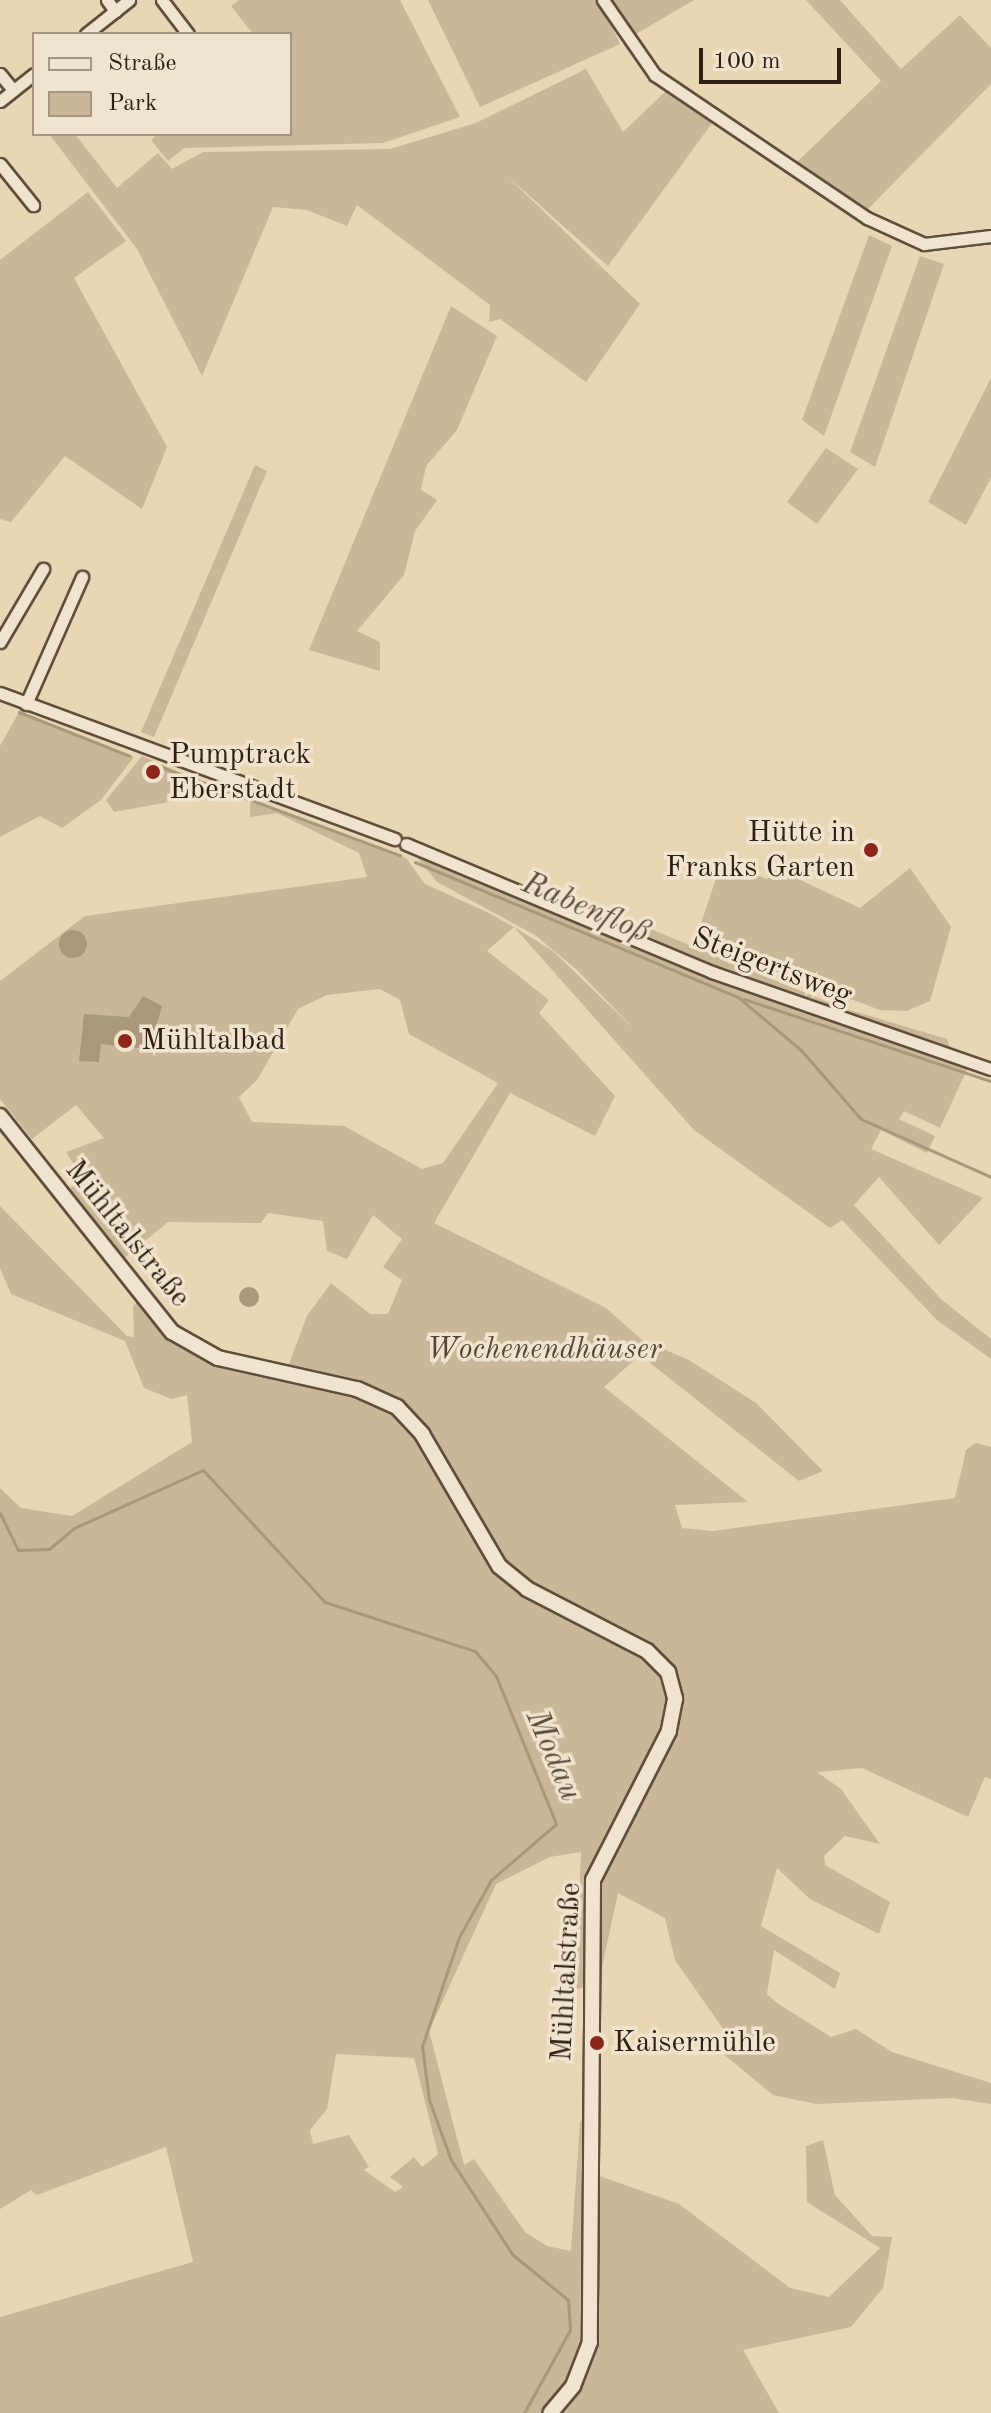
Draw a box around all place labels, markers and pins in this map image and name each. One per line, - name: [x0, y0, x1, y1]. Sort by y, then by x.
- place label: Pumptrack Eberstadt: [169, 737, 311, 808]
- marker: Pumptrack Eberstadt: [144, 763, 162, 781]
- place label: Hütte in Franks Garten: [665, 815, 855, 886]
- marker: Hütte in Franks Garten: [862, 841, 880, 859]
- place label: Mühltalbad: [141, 1023, 286, 1059]
- marker: Mühltalbad: [116, 1032, 134, 1050]
- place label: Kaisermühle: [613, 2025, 776, 2061]
- marker: Kaisermühle: [588, 2034, 606, 2052]

